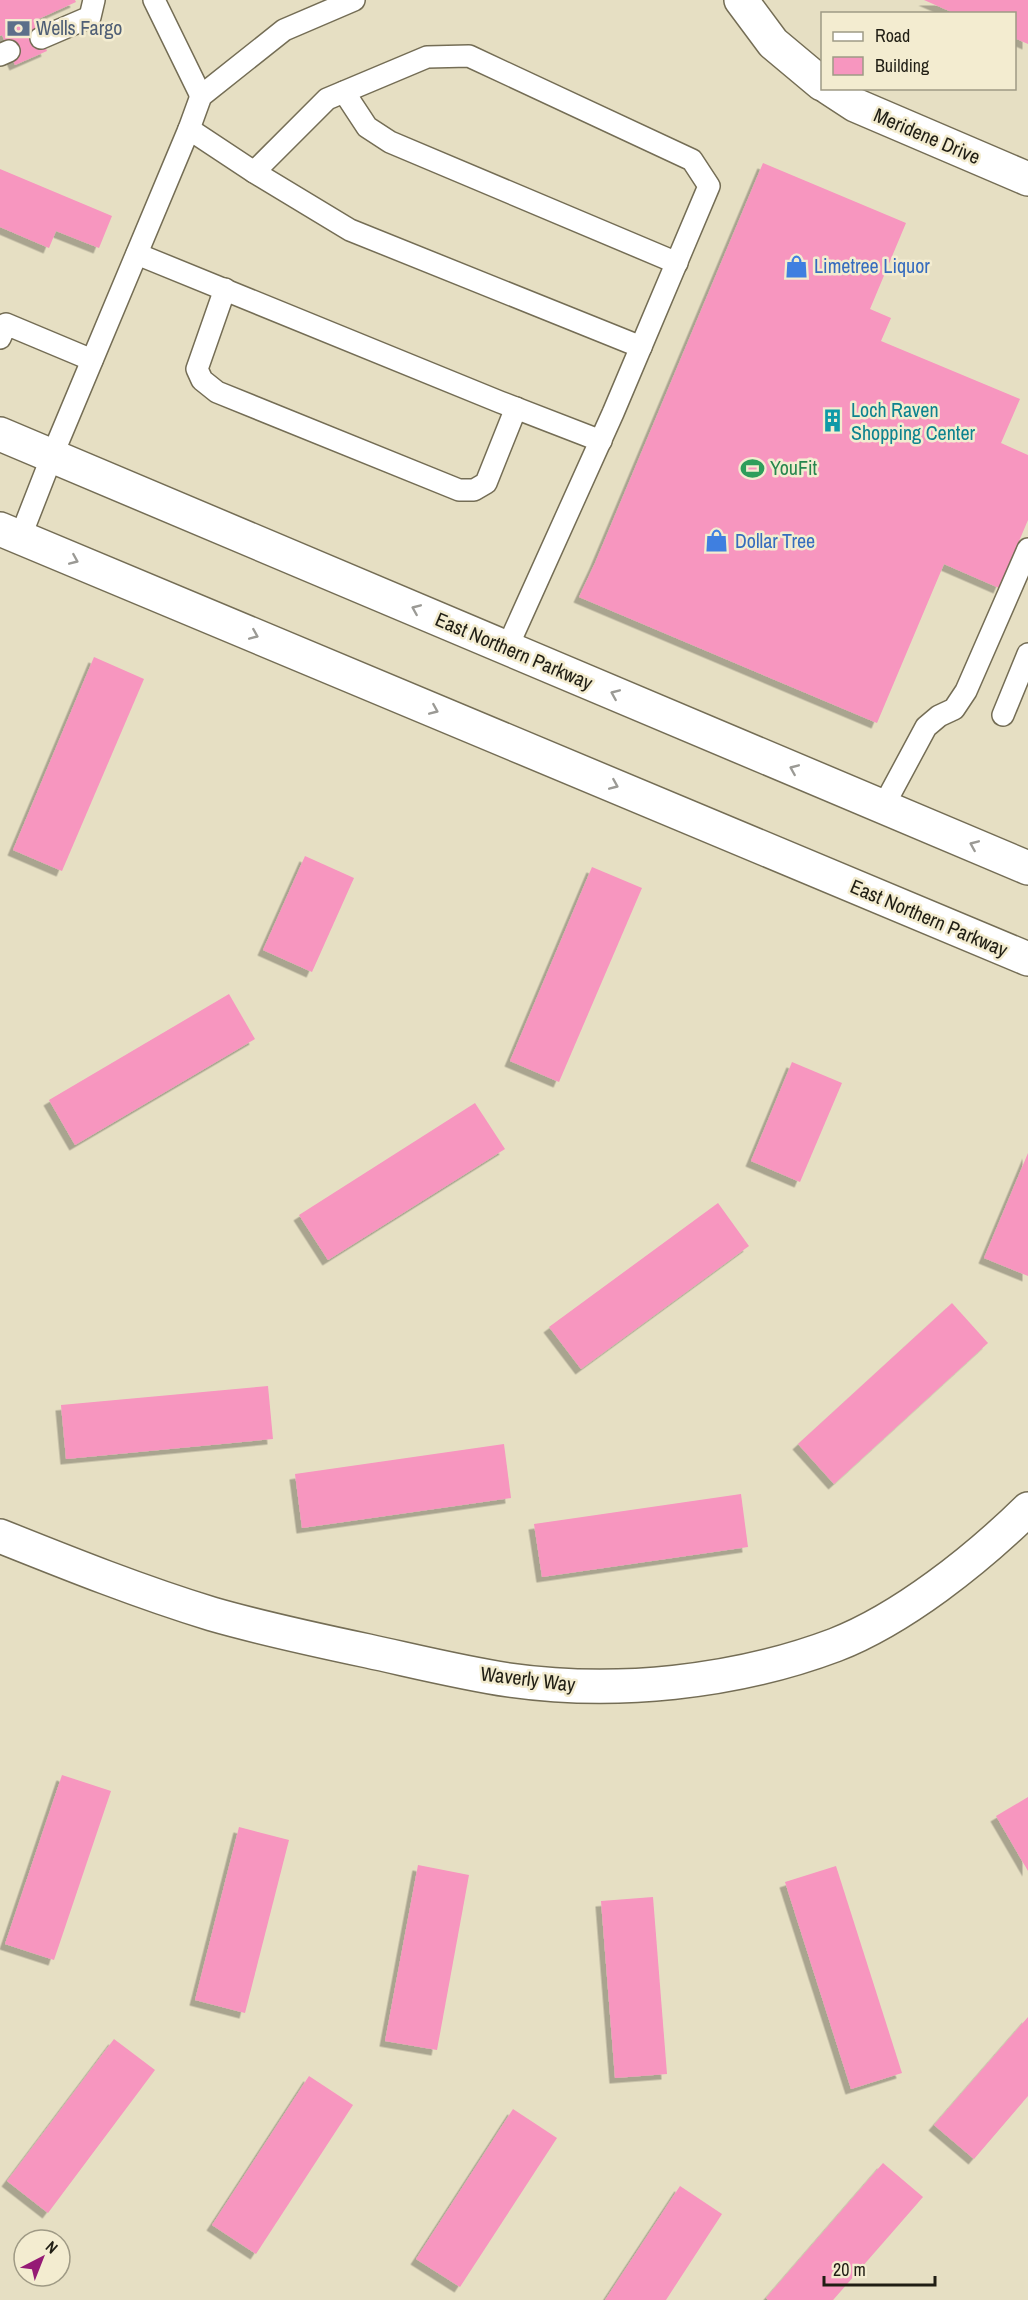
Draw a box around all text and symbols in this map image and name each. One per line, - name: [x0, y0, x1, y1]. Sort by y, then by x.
- legend: [821, 12, 1016, 90]
- place label: Wells Fargo: [36, 14, 122, 41]
- bank icon: Wells Fargo: [5, 15, 31, 41]
- text: Road: [875, 23, 910, 48]
- text: Building: [875, 53, 930, 78]
- street label: Meridene Drive: [870, 101, 984, 170]
- place label: Limetree Liquor: [814, 252, 930, 279]
- shop icon: Limetree Liquor: [783, 253, 809, 279]
- place label: Loch Raven Shopping Center: [851, 396, 976, 446]
- building icon: Loch Raven Shopping Center: [820, 408, 846, 434]
- place label: YouFit: [770, 454, 817, 481]
- sports icon: YouFit: [739, 455, 765, 481]
- place label: Dollar Tree: [735, 527, 815, 554]
- shop icon: Dollar Tree: [704, 528, 730, 554]
- one-way arrow: [68, 553, 79, 565]
- one-way arrow: [411, 605, 422, 617]
- street label: East Northern Parkway: [431, 605, 598, 696]
- one-way arrow: [247, 628, 258, 640]
- one-way arrow: [610, 689, 621, 701]
- one-way arrow: [427, 703, 438, 715]
- one-way arrow: [790, 765, 801, 777]
- one-way arrow: [607, 778, 618, 790]
- one-way arrow: [969, 840, 980, 852]
- street label: East Northern Parkway: [846, 872, 1013, 963]
- street label: Waverly Way: [479, 1659, 578, 1698]
- north arrow: [12, 2228, 72, 2288]
- text: N: [41, 2236, 63, 2258]
- scale bar: [824, 2249, 935, 2287]
- text: 20 m: [833, 2257, 866, 2282]

